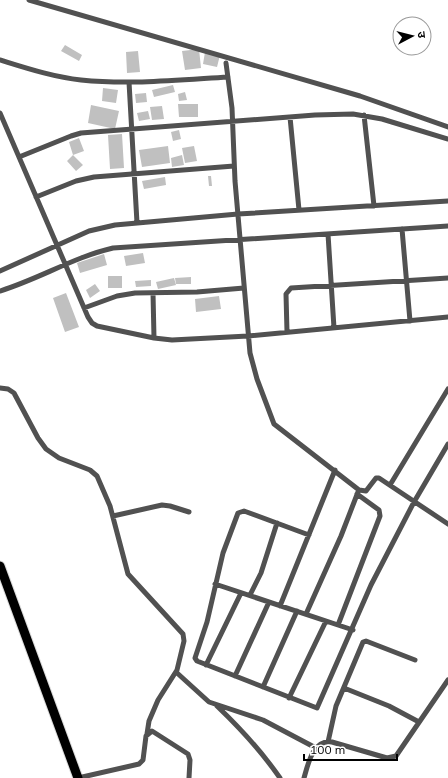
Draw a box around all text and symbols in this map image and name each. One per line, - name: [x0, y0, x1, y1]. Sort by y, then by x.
- north arrow: [392, 16, 432, 56]
- text: उ: [415, 31, 429, 39]
- scale bar: [304, 736, 397, 762]
- text: 100 m: [310, 742, 345, 757]

